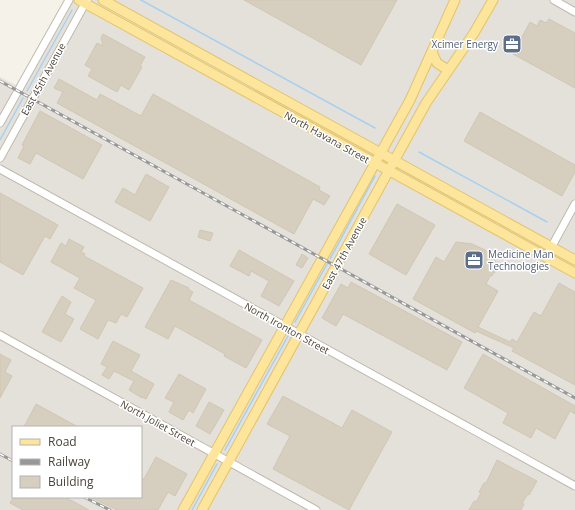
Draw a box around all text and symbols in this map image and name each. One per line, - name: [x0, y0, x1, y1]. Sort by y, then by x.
- office icon: Xcimer Energy: [501, 33, 523, 55]
- place label: Xcimer Energy: [432, 37, 499, 51]
- street label: East 45th Avenue: [17, 40, 69, 118]
- street label: North Havana Street: [282, 108, 373, 167]
- street label: East 47th Avenue: [318, 214, 370, 292]
- place label: Medicine Man Technologies: [488, 247, 554, 273]
- office icon: Medicine Man Technologies: [463, 249, 485, 271]
- street label: North Ironton Street: [242, 299, 332, 357]
- street label: North Joliet Street: [118, 397, 198, 450]
- legend: [12, 426, 142, 498]
- text: Road: [48, 433, 77, 450]
- text: Railway: [48, 453, 91, 470]
- text: Building: [48, 473, 94, 490]

